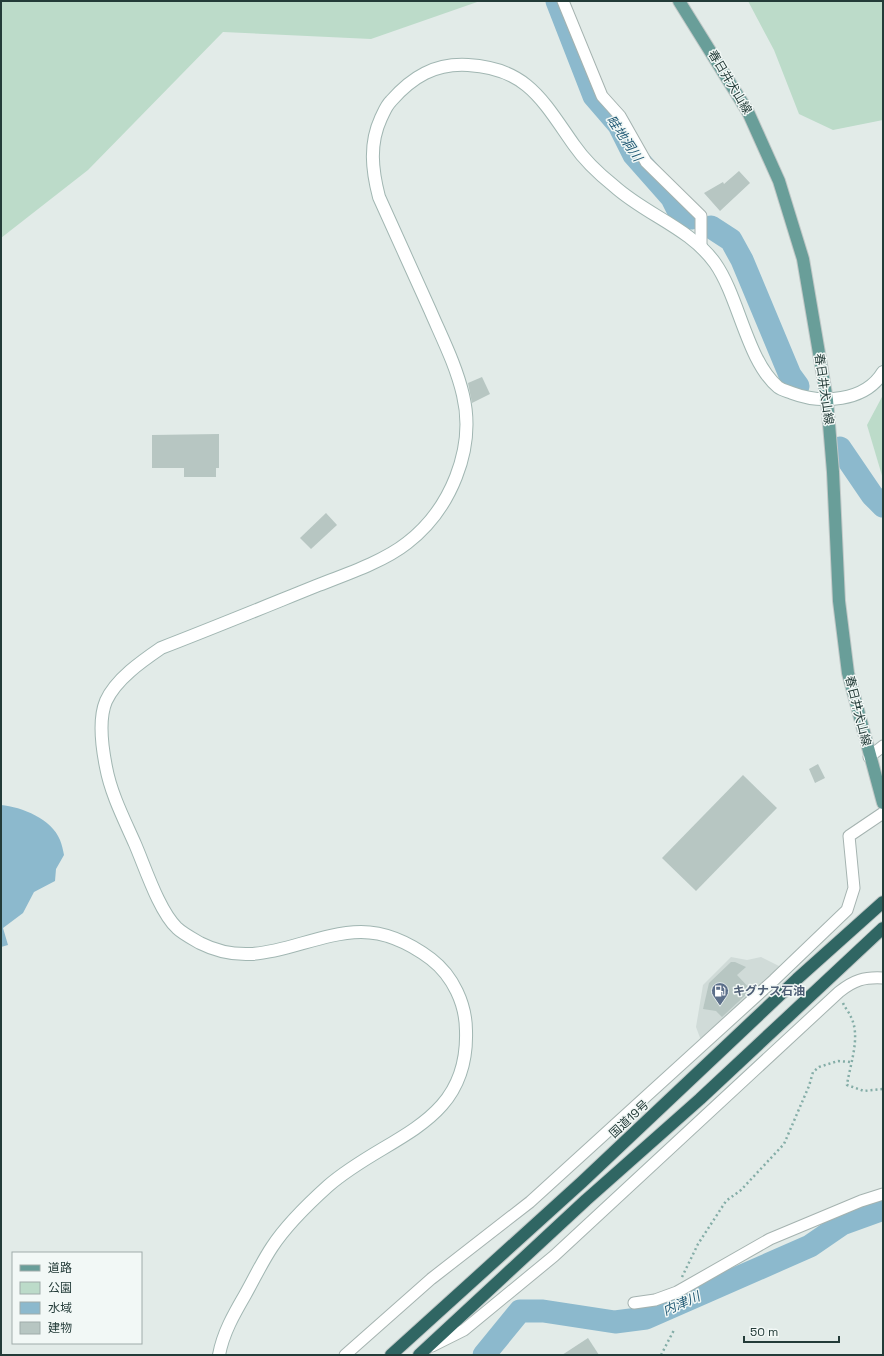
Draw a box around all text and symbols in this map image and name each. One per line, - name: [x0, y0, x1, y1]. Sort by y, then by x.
- street label: 春日井犬山線: [705, 47, 755, 117]
- water label: 畦地洞川: [603, 112, 647, 166]
- street label: 春日井犬山線: [811, 352, 837, 426]
- street label: 春日井犬山線: [842, 674, 874, 748]
- fuel station icon: キグナス石油: [710, 981, 730, 1006]
- place label: キグナス石油: [733, 983, 805, 999]
- street label: 国道19号: [606, 1097, 652, 1141]
- legend: [12, 1252, 142, 1344]
- text: 道路: [48, 1260, 72, 1276]
- text: 公園: [48, 1280, 72, 1296]
- water label: 内津川: [660, 1287, 704, 1319]
- text: 水域: [48, 1300, 72, 1316]
- scale bar: [744, 1318, 839, 1344]
- text: 建物: [48, 1320, 72, 1336]
- text: 50 m: [750, 1324, 778, 1340]

